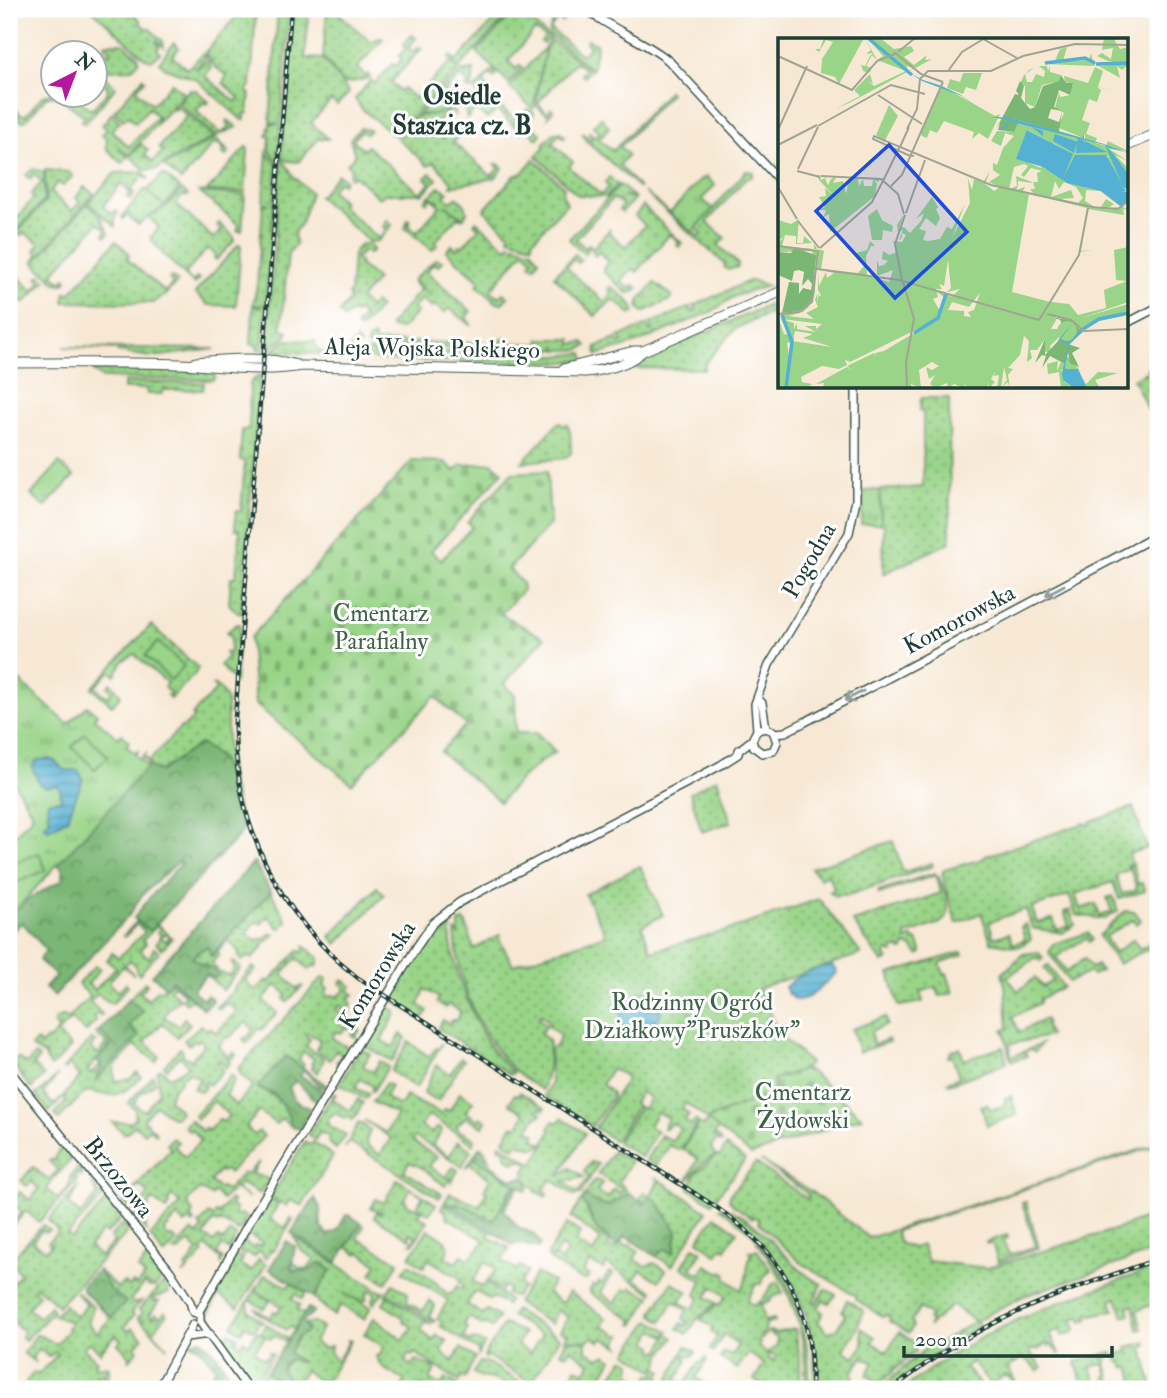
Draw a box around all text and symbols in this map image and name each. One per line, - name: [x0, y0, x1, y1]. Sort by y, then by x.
- north arrow: [38, 38, 108, 108]
- inset map: [778, 38, 1128, 388]
- text: N: [70, 47, 100, 77]
- district label: Osiedle Staszica cz. B: [392, 80, 532, 142]
- street label: Aleja Wojska Polskiego: [323, 331, 540, 366]
- street label: Pogodna: [775, 516, 844, 604]
- street label: Komorowska: [898, 576, 1022, 662]
- one-way arrow: [1045, 584, 1066, 597]
- park label: Cmentarz Parafialny: [333, 598, 430, 657]
- one-way arrow: [844, 690, 865, 703]
- street label: Komorowska: [332, 914, 424, 1035]
- park label: Rodzinny Ogród Działkowy"Pruszków": [584, 987, 800, 1046]
- park label: Cmentarz Żydowski: [755, 1077, 852, 1136]
- street label: Brzozowa: [77, 1131, 161, 1225]
- scale bar: [904, 1314, 1113, 1358]
- text: 200 m: [915, 1326, 968, 1353]

